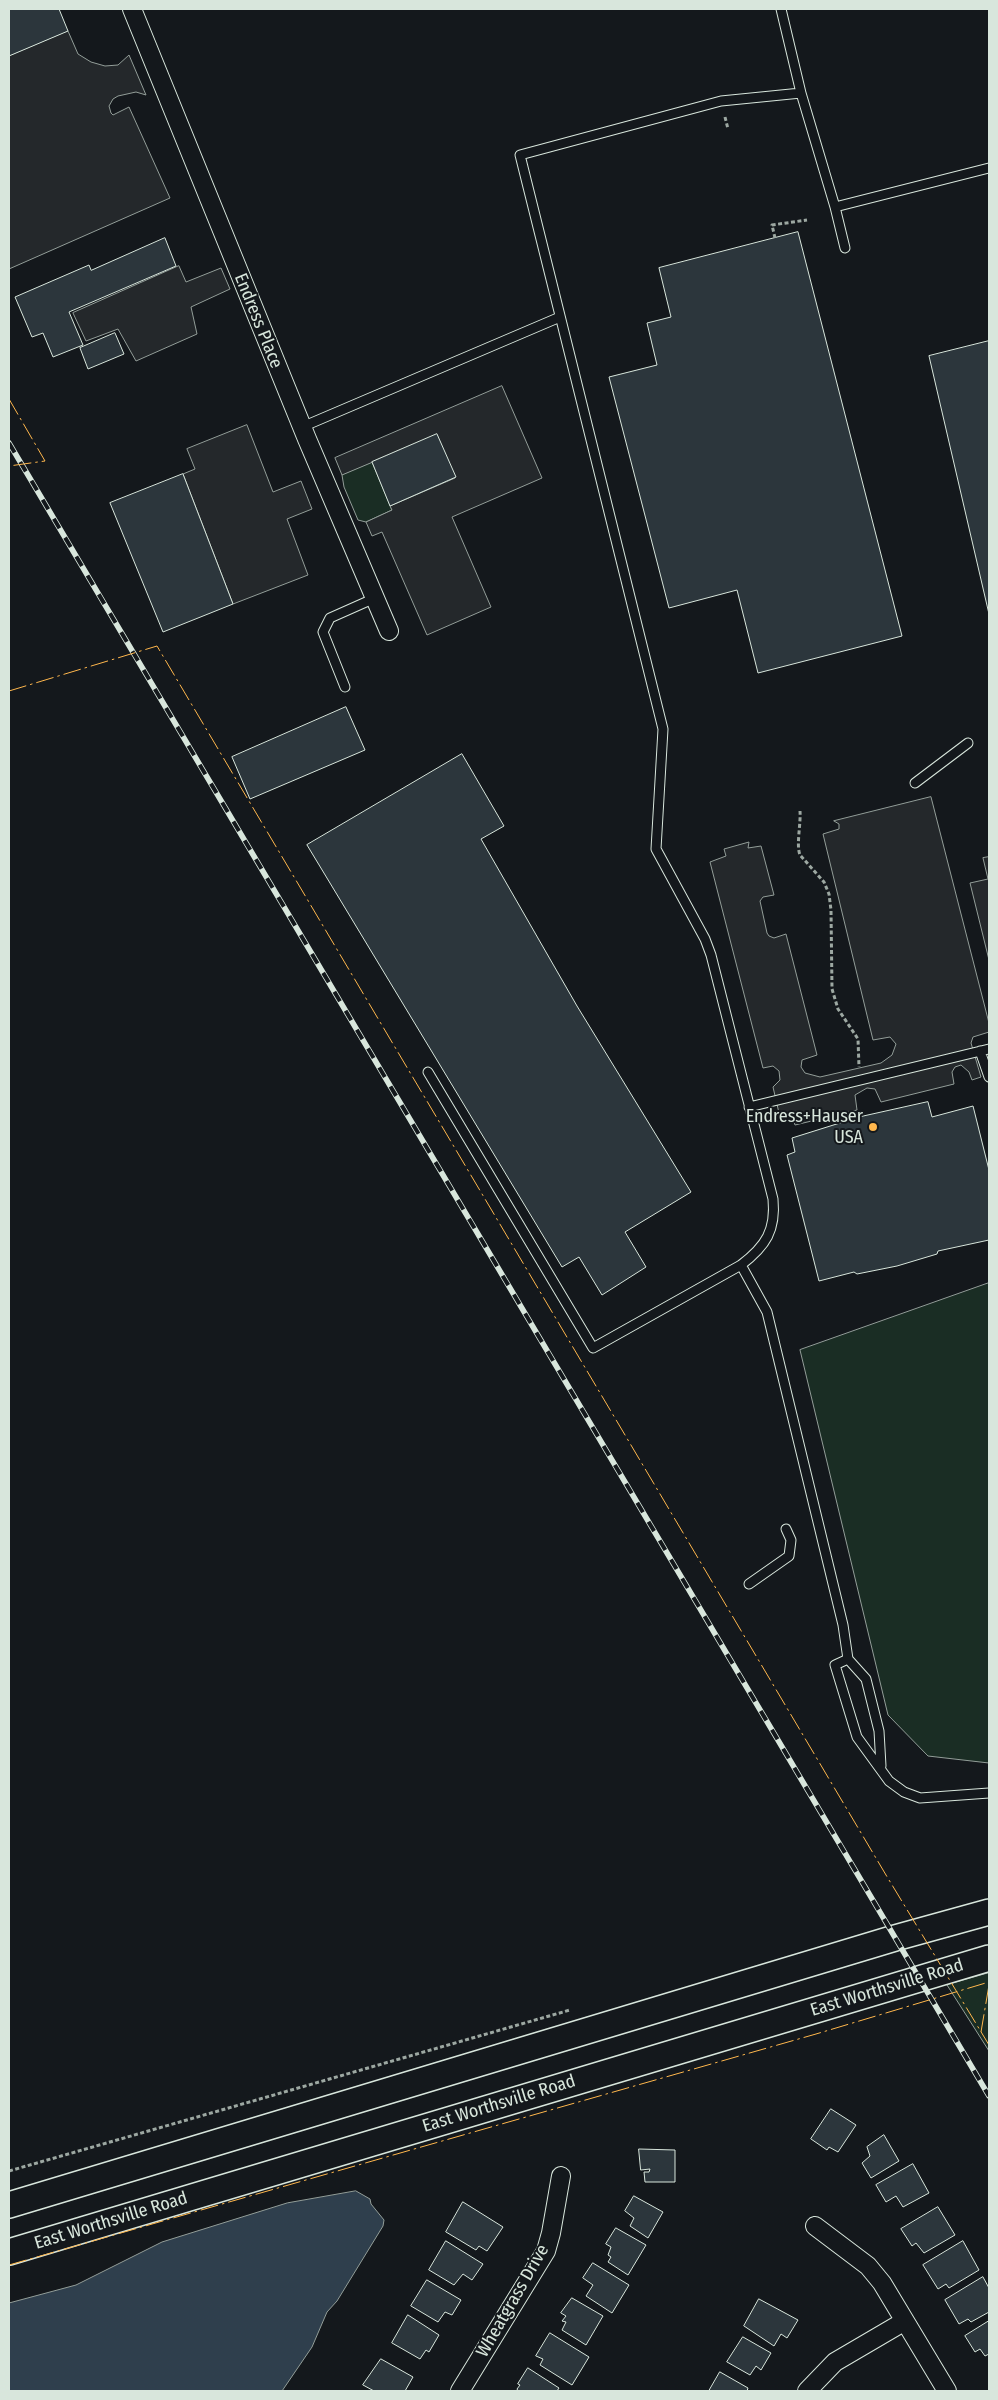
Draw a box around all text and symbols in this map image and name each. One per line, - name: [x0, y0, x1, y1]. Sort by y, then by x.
- street label: Endress Place: [229, 270, 287, 372]
- place label: Endress+Hauser USA: [746, 1106, 863, 1148]
- marker: Endress+Hauser USA: [867, 1121, 879, 1133]
- street label: East Worthsville Road: [808, 1954, 966, 2022]
- street label: East Worthsville Road: [420, 2070, 578, 2138]
- street label: East Worthsville Road: [32, 2187, 190, 2255]
- street label: Wheatgrass Drive: [472, 2241, 554, 2361]

